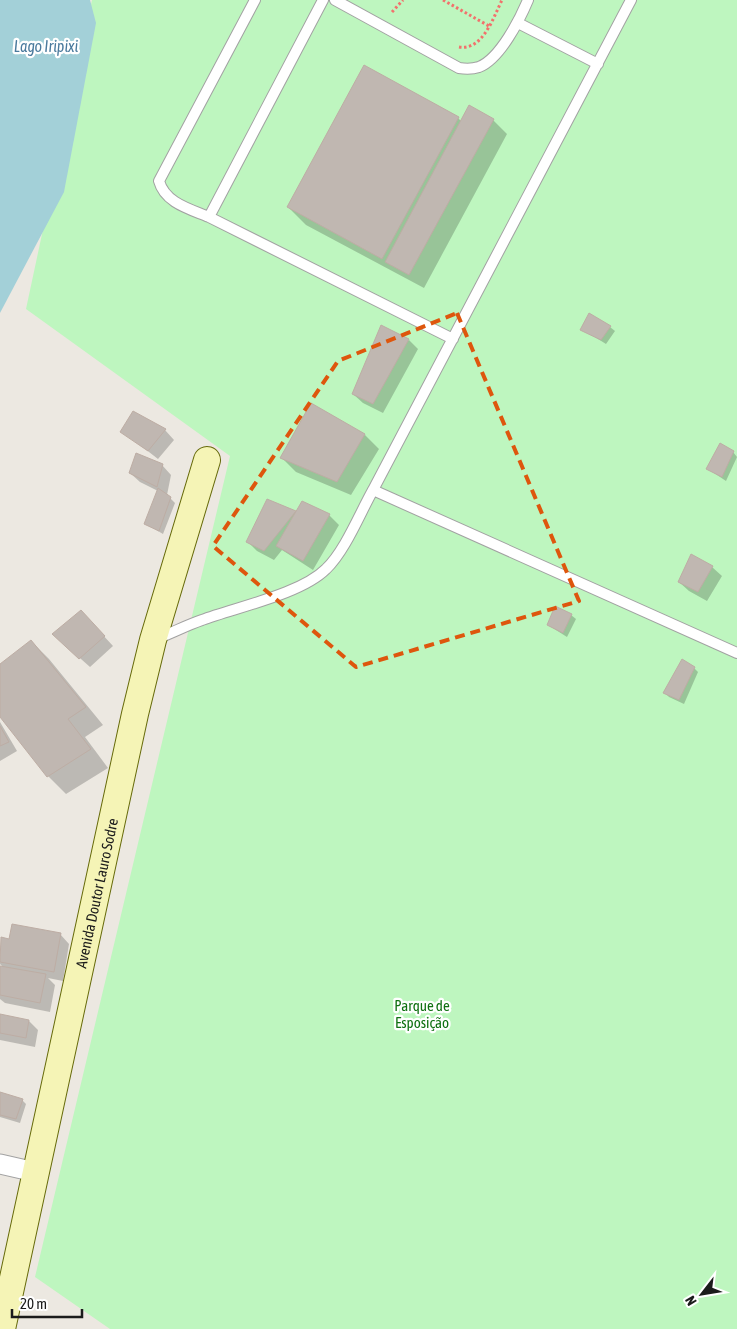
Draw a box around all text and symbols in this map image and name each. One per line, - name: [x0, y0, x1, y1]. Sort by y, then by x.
- water label: Lago Iripixi: [14, 37, 79, 56]
- street label: Avenida Doutor Lauro Sodre: [72, 816, 121, 970]
- park label: Parque de Esposição: [394, 997, 450, 1031]
- north arrow: [677, 1269, 727, 1319]
- scale bar: [12, 1286, 82, 1318]
- text: N: [682, 1293, 700, 1308]
- text: 20 m: [20, 1295, 47, 1312]

